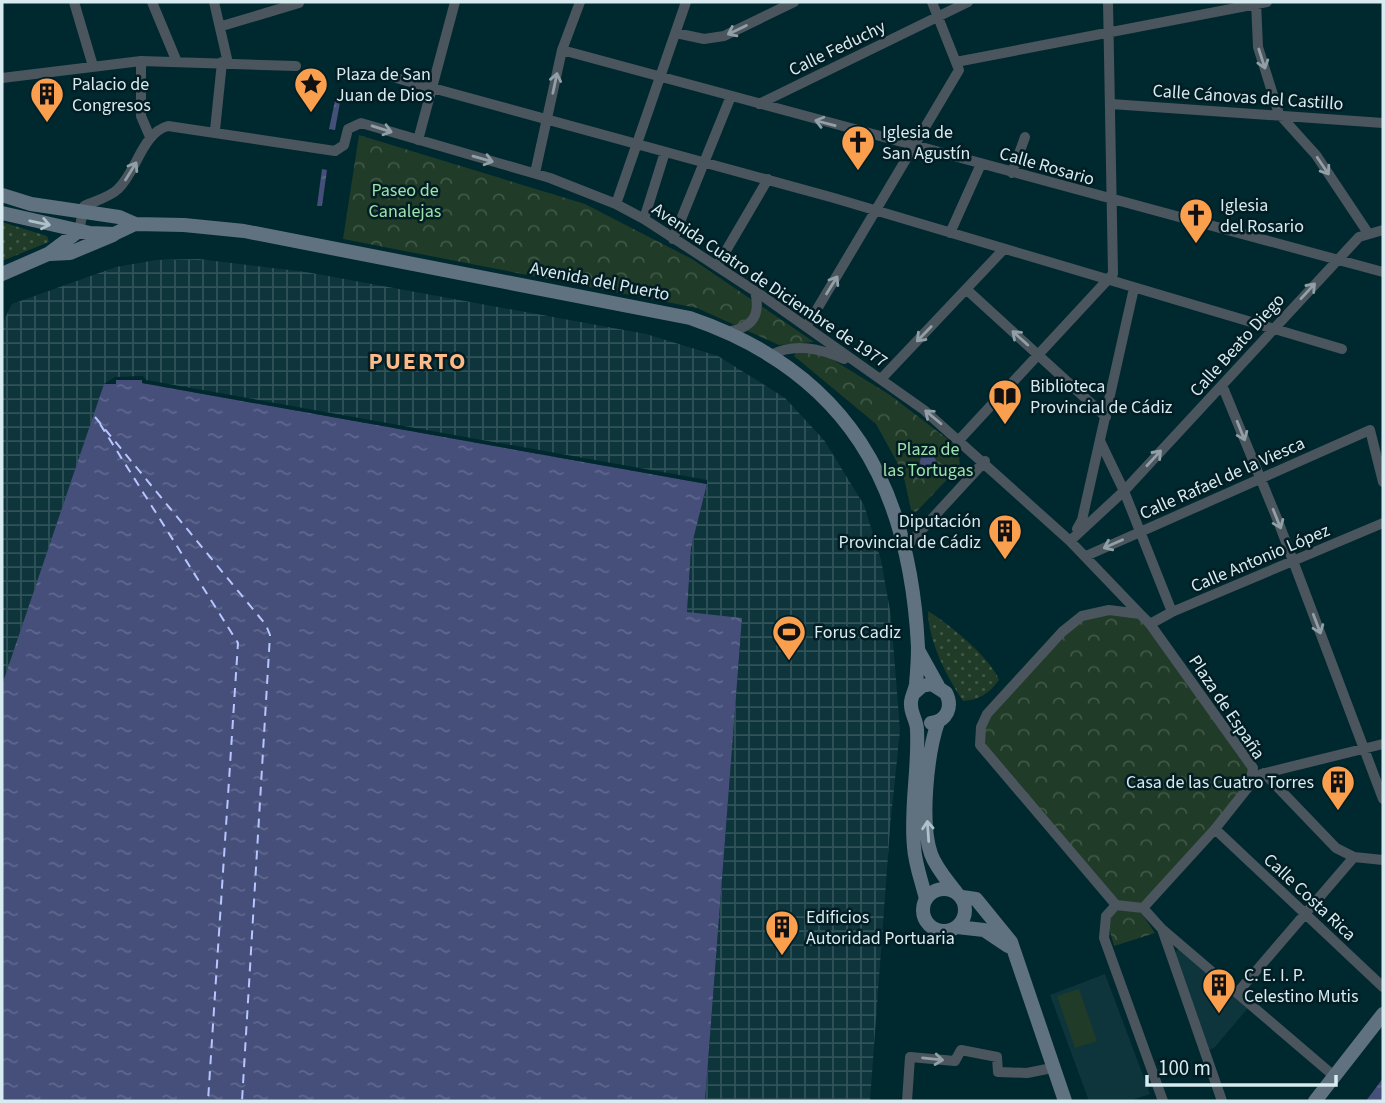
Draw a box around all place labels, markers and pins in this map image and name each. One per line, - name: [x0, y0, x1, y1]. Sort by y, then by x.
- place label: Plaza de San Juan de Dios: [336, 62, 432, 108]
- place icon: Plaza de San Juan de Dios: [292, 65, 330, 114]
- place label: Palacio de Congresos: [72, 72, 151, 118]
- building icon: Palacio de Congresos: [28, 75, 66, 124]
- place label: Iglesia de San Agustín: [882, 120, 970, 166]
- church icon: Iglesia de San Agustín: [839, 123, 877, 172]
- place label: Iglesia del Rosario: [1220, 193, 1304, 239]
- church icon: Iglesia del Rosario: [1177, 196, 1215, 245]
- place label: Biblioteca Provincial de Cádiz: [1030, 374, 1173, 420]
- library icon: Biblioteca Provincial de Cádiz: [986, 377, 1024, 426]
- place label: Diputación Provincial de Cádiz: [839, 509, 981, 555]
- building icon: Diputación Provincial de Cádiz: [986, 512, 1024, 561]
- sports icon: Forus Cadiz: [770, 613, 808, 662]
- place label: Forus Cadiz: [814, 620, 901, 645]
- building icon: Casa de las Cuatro Torres: [1319, 763, 1357, 812]
- place label: Casa de las Cuatro Torres: [1126, 770, 1314, 795]
- place label: Edificios Autoridad Portuaria: [806, 905, 955, 951]
- building icon: Edificios Autoridad Portuaria: [763, 908, 801, 957]
- place label: C. E. I. P. Celestino Mutis: [1244, 963, 1359, 1009]
- building icon: C. E. I. P. Celestino Mutis: [1200, 966, 1238, 1015]

